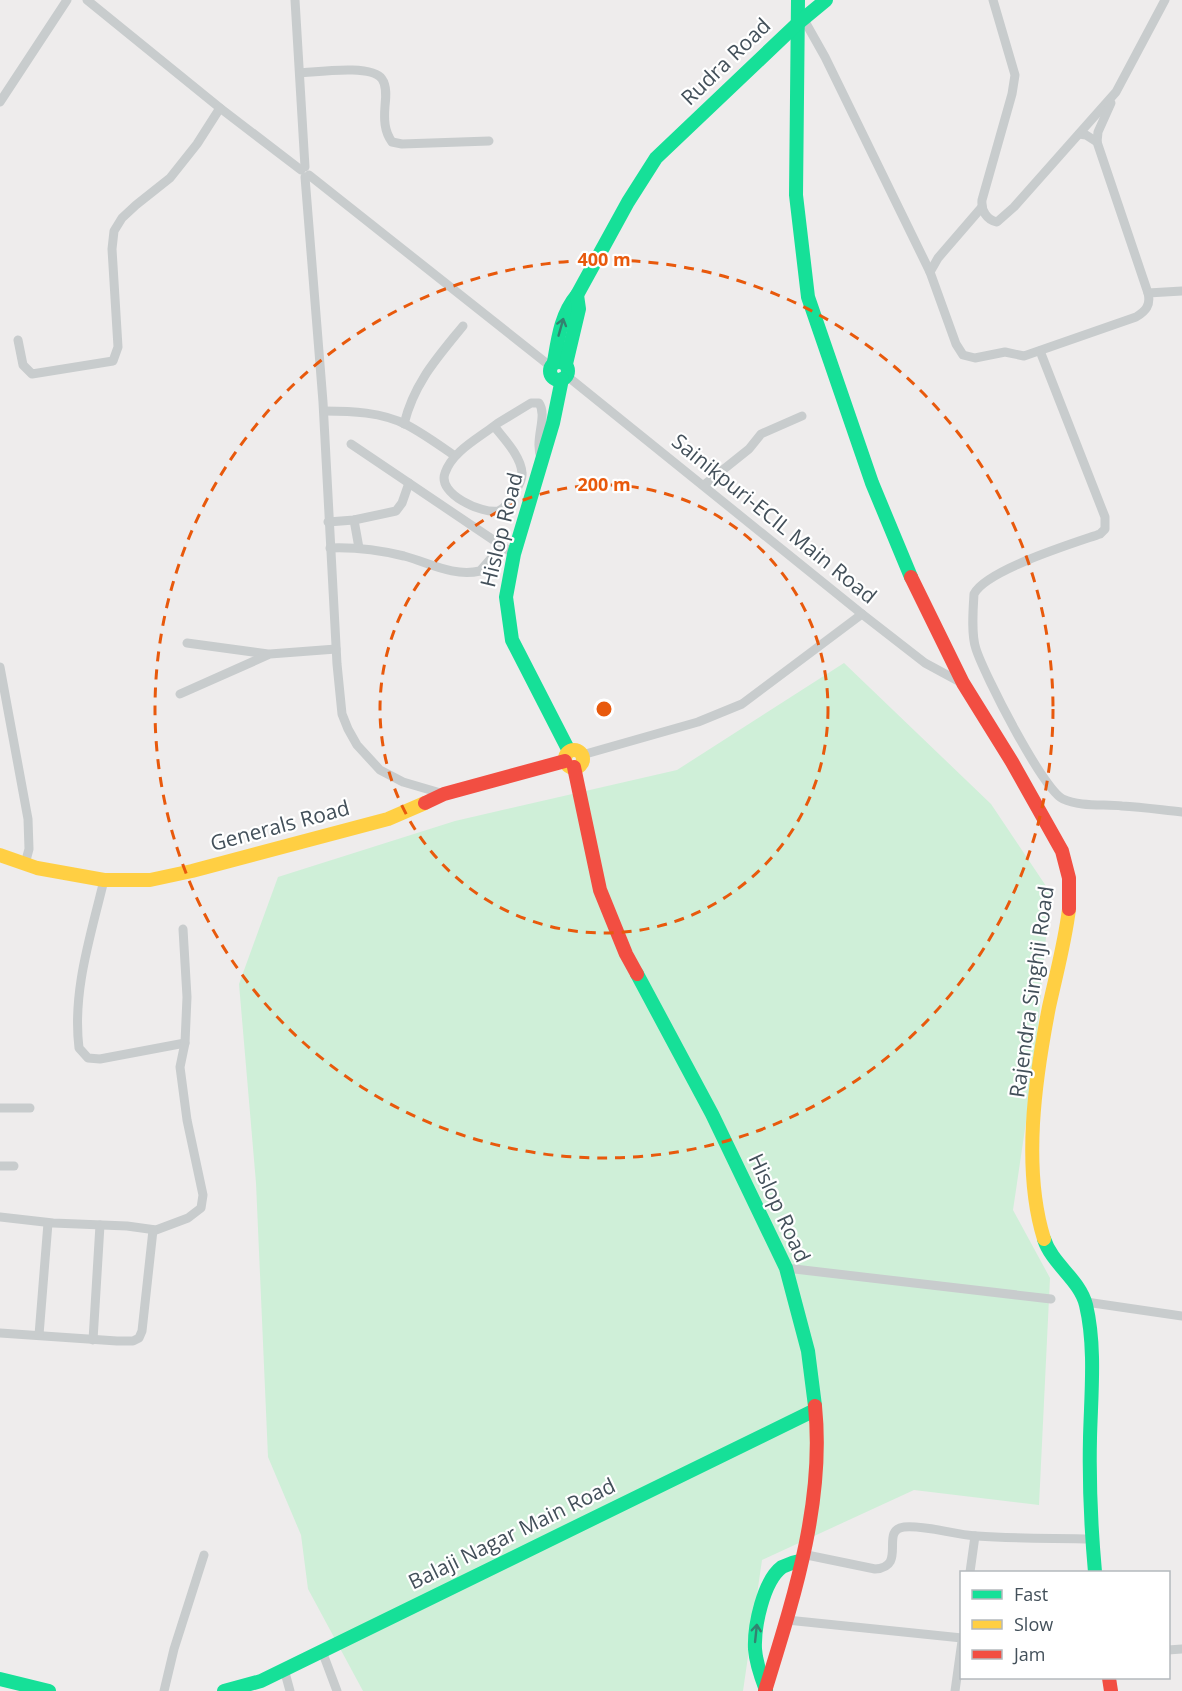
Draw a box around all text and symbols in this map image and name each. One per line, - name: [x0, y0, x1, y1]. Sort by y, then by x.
- street label: Rudra Road: [674, 11, 776, 111]
- text: 400 m: [577, 247, 631, 271]
- one-way arrow: [556, 318, 567, 337]
- street label: Sainikpuri-ECIL Main Road: [667, 427, 883, 610]
- street label: Hislop Road: [473, 470, 529, 590]
- text: 200 m: [577, 472, 631, 496]
- centre of rings: [594, 699, 614, 719]
- street label: Generals Road: [207, 793, 352, 857]
- street label: Rajendra Singhji Road: [1002, 884, 1060, 1099]
- street label: Hislop Road: [742, 1149, 817, 1267]
- street label: Balaji Nagar Main Road: [403, 1471, 620, 1595]
- legend: [960, 1571, 1170, 1679]
- text: Fast: [1014, 1582, 1048, 1606]
- text: Slow: [1014, 1612, 1053, 1636]
- one-way arrow: [751, 1624, 762, 1644]
- text: Jam: [1012, 1642, 1046, 1666]

